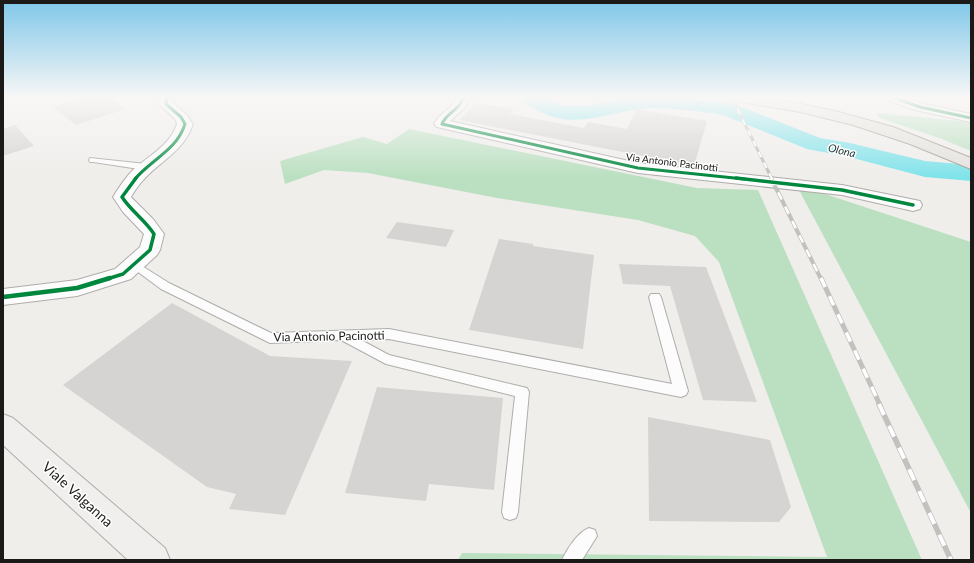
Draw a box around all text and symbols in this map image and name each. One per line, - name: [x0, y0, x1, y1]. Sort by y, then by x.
- water label: Olona: [827, 141, 857, 160]
- street label: Via Antonio Pacinotti: [625, 150, 719, 174]
- street label: Via Antonio Pacinotti: [273, 328, 385, 344]
- street label: Viale Valganna: [39, 458, 117, 530]

